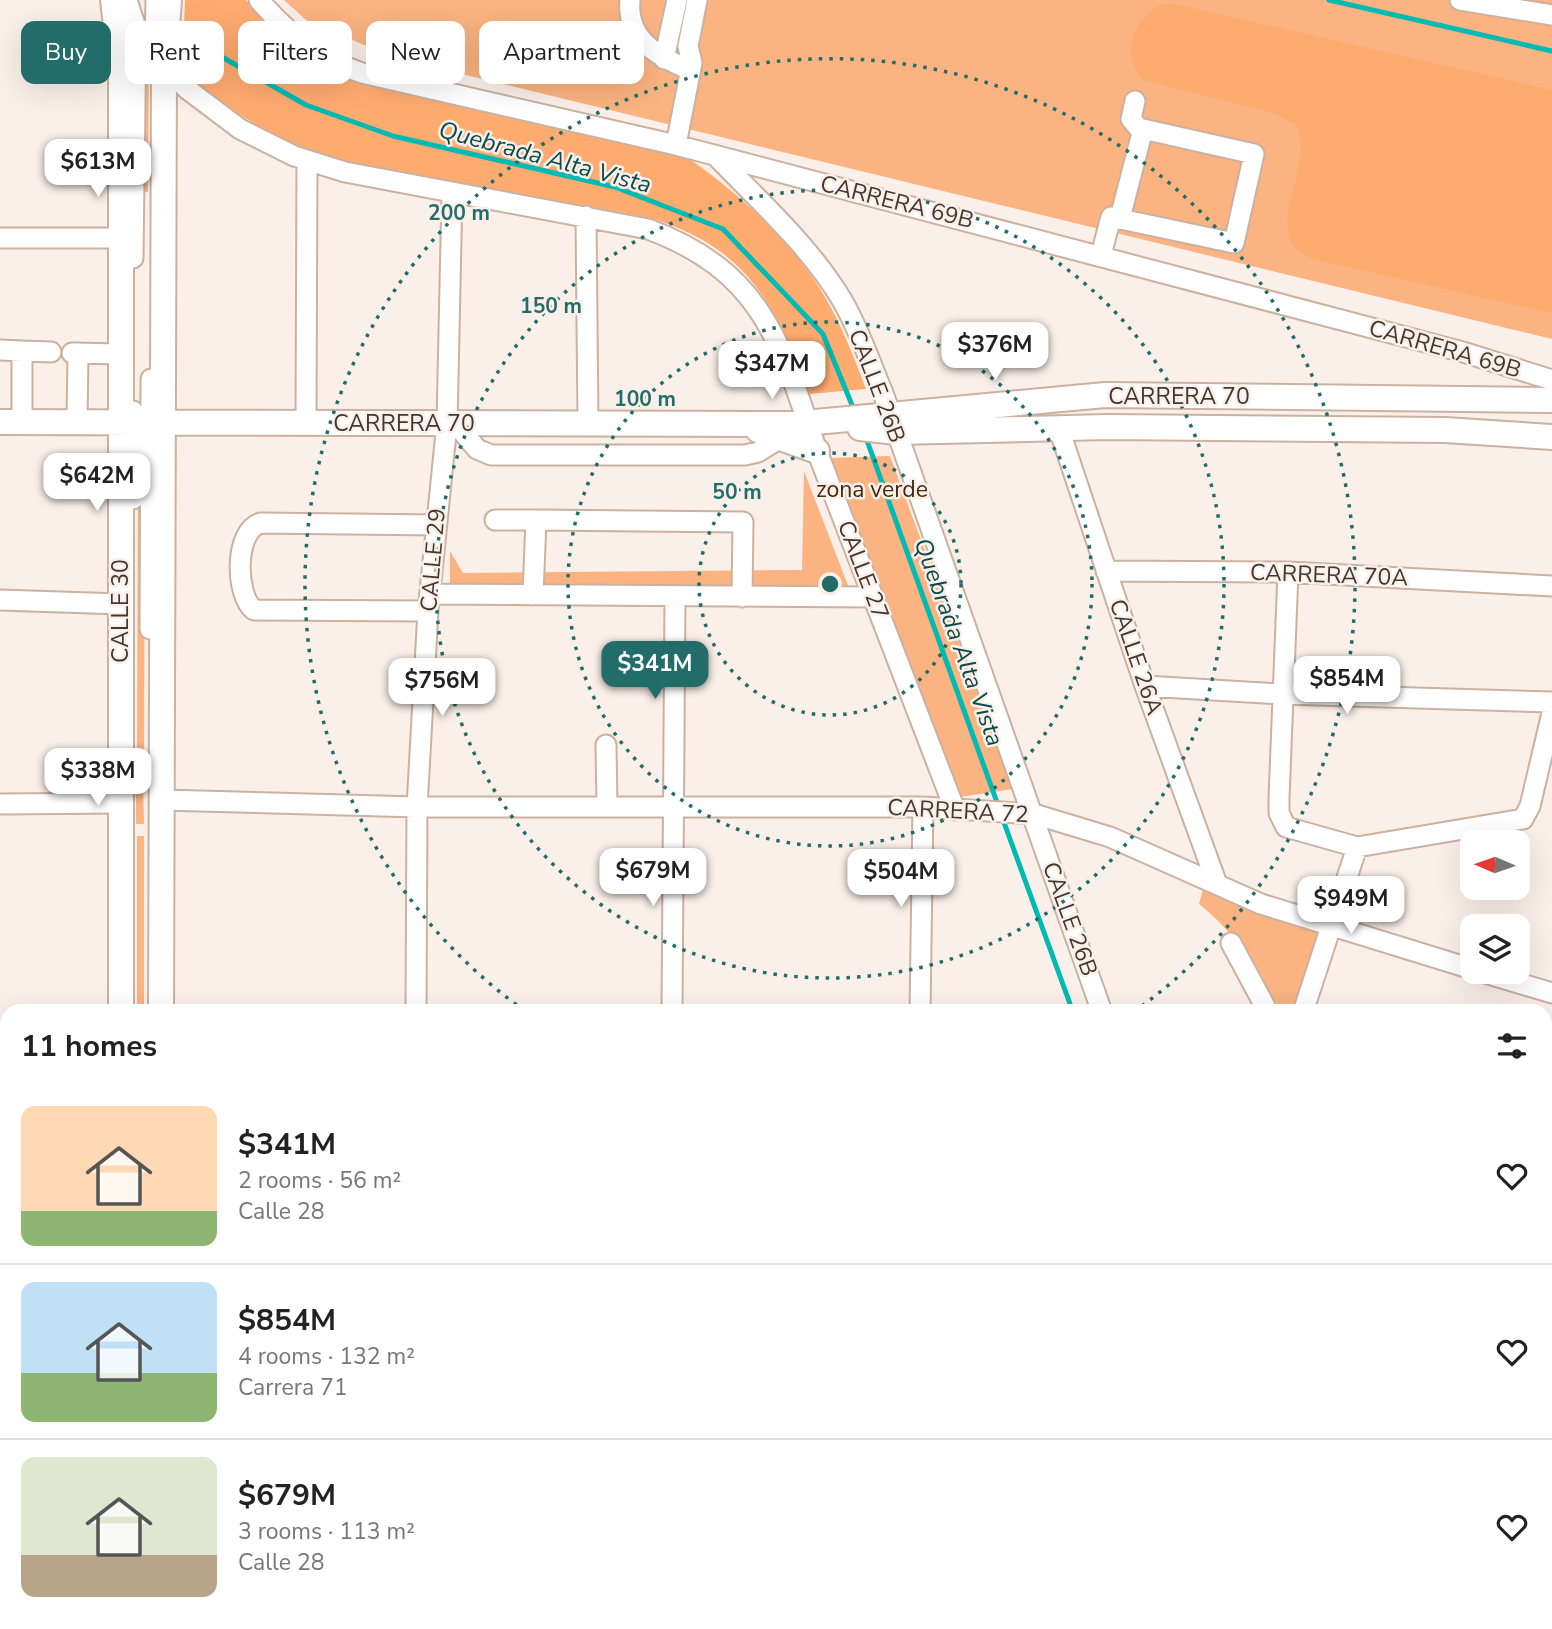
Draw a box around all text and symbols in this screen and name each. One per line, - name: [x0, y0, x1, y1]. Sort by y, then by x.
- chip: Buy: [21, 21, 111, 84]
- chip: Rent: [125, 21, 224, 84]
- chip: Filters: [238, 21, 352, 84]
- chip: New: [366, 21, 465, 84]
- chip: Apartment: [479, 21, 644, 84]
- water label: Quebrada Alta Vista: [435, 113, 655, 201]
- pin: $613M: [49, 140, 147, 199]
- text: $613M: [60, 146, 136, 177]
- street label: CARRERA 69B: [817, 168, 977, 236]
- text: 200 m: [428, 199, 490, 227]
- text: 150 m: [520, 292, 582, 320]
- street label: CARRERA 69B: [1365, 312, 1525, 386]
- pin: $376M: [946, 322, 1044, 382]
- street label: CALLE 26B: [841, 325, 913, 447]
- text: $376M: [957, 329, 1033, 360]
- pin: $347M: [723, 342, 821, 401]
- text: $347M: [734, 348, 810, 379]
- street label: CARRERA 70: [1108, 381, 1250, 412]
- text: 100 m: [614, 385, 676, 413]
- street label: CARRERA 70: [333, 408, 475, 439]
- pin: $642M: [48, 454, 146, 513]
- text: $642M: [59, 460, 135, 491]
- park label: zona verde: [816, 474, 928, 505]
- text: 50 m: [712, 478, 762, 506]
- street label: CALLE 29: [413, 507, 453, 613]
- street label: CALLE 27: [830, 516, 896, 624]
- water label: Quebrada Alta Vista: [907, 534, 1011, 750]
- street label: CARRERA 70A: [1249, 557, 1409, 593]
- street label: CALLE 30: [105, 559, 136, 663]
- centre of rings: [818, 572, 842, 596]
- street label: CALLE 26A: [1102, 595, 1170, 719]
- pin: $341M: [606, 642, 704, 701]
- text: $341M: [617, 648, 693, 679]
- pin: $854M: [1298, 656, 1396, 716]
- pin: $756M: [393, 658, 491, 718]
- text: $854M: [1309, 663, 1385, 694]
- text: $756M: [404, 665, 480, 696]
- pin: $338M: [49, 748, 147, 808]
- text: $338M: [60, 755, 136, 786]
- street label: CARRERA 72: [887, 792, 1029, 830]
- north arrow: [1460, 830, 1530, 900]
- map controls: [1460, 830, 1530, 984]
- pin: $679M: [604, 848, 702, 908]
- pin: $504M: [852, 850, 950, 909]
- text: $679M: [615, 855, 691, 886]
- text: $504M: [863, 856, 939, 887]
- street label: CALLE 26B: [1035, 858, 1105, 980]
- pin: $949M: [1302, 876, 1400, 936]
- text: $949M: [1313, 883, 1389, 914]
- button: layers: [1460, 914, 1530, 984]
- text: 11 homes: [21, 1026, 157, 1067]
- icon: filters: [1493, 1027, 1531, 1065]
- text: $341M: [238, 1124, 336, 1165]
- icon: home: [77, 1134, 161, 1218]
- icon: heart: [1493, 1157, 1531, 1195]
- text: 2 rooms · 56 m²: [238, 1165, 401, 1196]
- text: Calle 28: [238, 1196, 325, 1227]
- text: $854M: [238, 1300, 336, 1341]
- icon: home: [77, 1310, 161, 1394]
- icon: heart: [1493, 1333, 1531, 1371]
- text: 4 rooms · 132 m²: [238, 1341, 415, 1372]
- text: Carrera 71: [238, 1372, 348, 1403]
- text: $679M: [238, 1475, 336, 1516]
- icon: home: [77, 1485, 161, 1569]
- icon: heart: [1493, 1508, 1531, 1546]
- text: 3 rooms · 113 m²: [238, 1516, 415, 1547]
- text: Calle 28: [238, 1547, 325, 1578]

